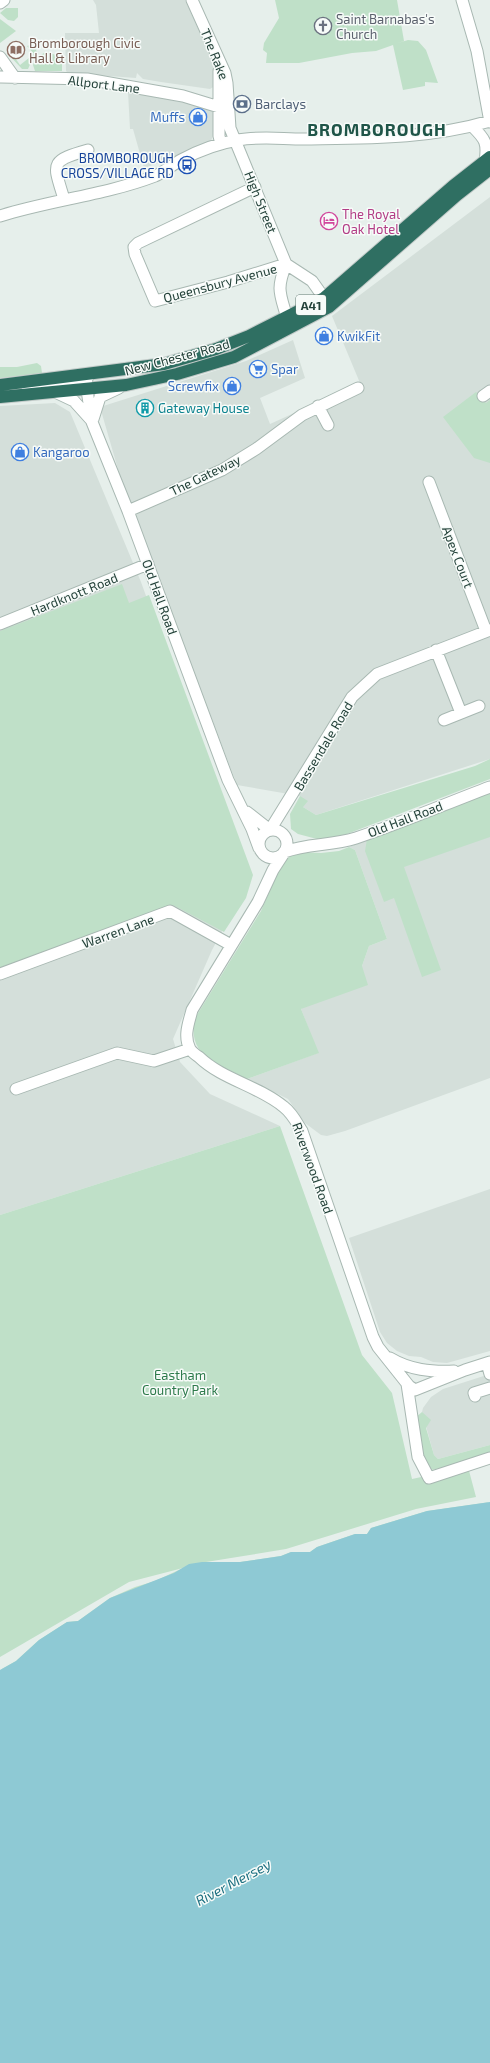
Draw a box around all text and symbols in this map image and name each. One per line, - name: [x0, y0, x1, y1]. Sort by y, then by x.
- place label: Saint Barnabas's Church: [336, 11, 435, 42]
- church icon: Saint Barnabas's Church: [313, 16, 333, 36]
- street label: The Rake: [198, 26, 232, 82]
- place label: Bromborough Civic Hall & Library: [29, 35, 140, 66]
- library icon: Bromborough Civic Hall & Library: [6, 40, 26, 60]
- street label: Allport Lane: [67, 72, 141, 96]
- bank icon: Barclays: [232, 94, 252, 114]
- place label: Barclays: [255, 96, 306, 112]
- shop icon: Muffs: [188, 107, 208, 127]
- place label: Muffs: [150, 109, 185, 125]
- district label: BROMBOROUGH: [307, 119, 447, 139]
- place label: BROMBOROUGH CROSS/VILLAGE RD: [61, 150, 174, 181]
- bus stop icon: BROMBOROUGH CROSS/VILLAGE RD: [177, 155, 197, 175]
- street label: High Street: [241, 169, 281, 236]
- place label: The Royal Oak Hotel: [342, 206, 400, 237]
- hotel icon: The Royal Oak Hotel: [319, 211, 339, 231]
- street label: Queensbury Avenue: [161, 260, 279, 306]
- road number: A41: [296, 295, 326, 315]
- shop icon: KwikFit: [314, 326, 334, 346]
- place label: KwikFit: [337, 328, 380, 344]
- street label: New Chester Road: [123, 335, 231, 379]
- supermarket icon: Spar: [248, 359, 268, 379]
- place label: Spar: [271, 361, 298, 377]
- shop icon: Screwfix: [222, 376, 242, 396]
- place label: Screwfix: [168, 378, 219, 394]
- building icon: Gateway House: [135, 398, 155, 418]
- place label: Gateway House: [158, 400, 250, 416]
- shop icon: Kangaroo: [10, 442, 30, 462]
- place label: Kangaroo: [33, 444, 90, 460]
- street label: The Gateway: [167, 451, 243, 499]
- street label: Apex Court: [439, 524, 477, 590]
- street label: Old Hall Road: [139, 557, 181, 637]
- street label: Hardknott Road: [28, 569, 120, 619]
- street label: Bassendale Road: [290, 698, 356, 794]
- street label: Old Hall Road: [365, 797, 445, 841]
- street label: Warren Lane: [80, 911, 156, 951]
- street label: Riverwood Road: [289, 1120, 337, 1216]
- park label: Eastham Country Park: [142, 1367, 218, 1398]
- water label: River Mersey: [192, 1855, 274, 1909]

